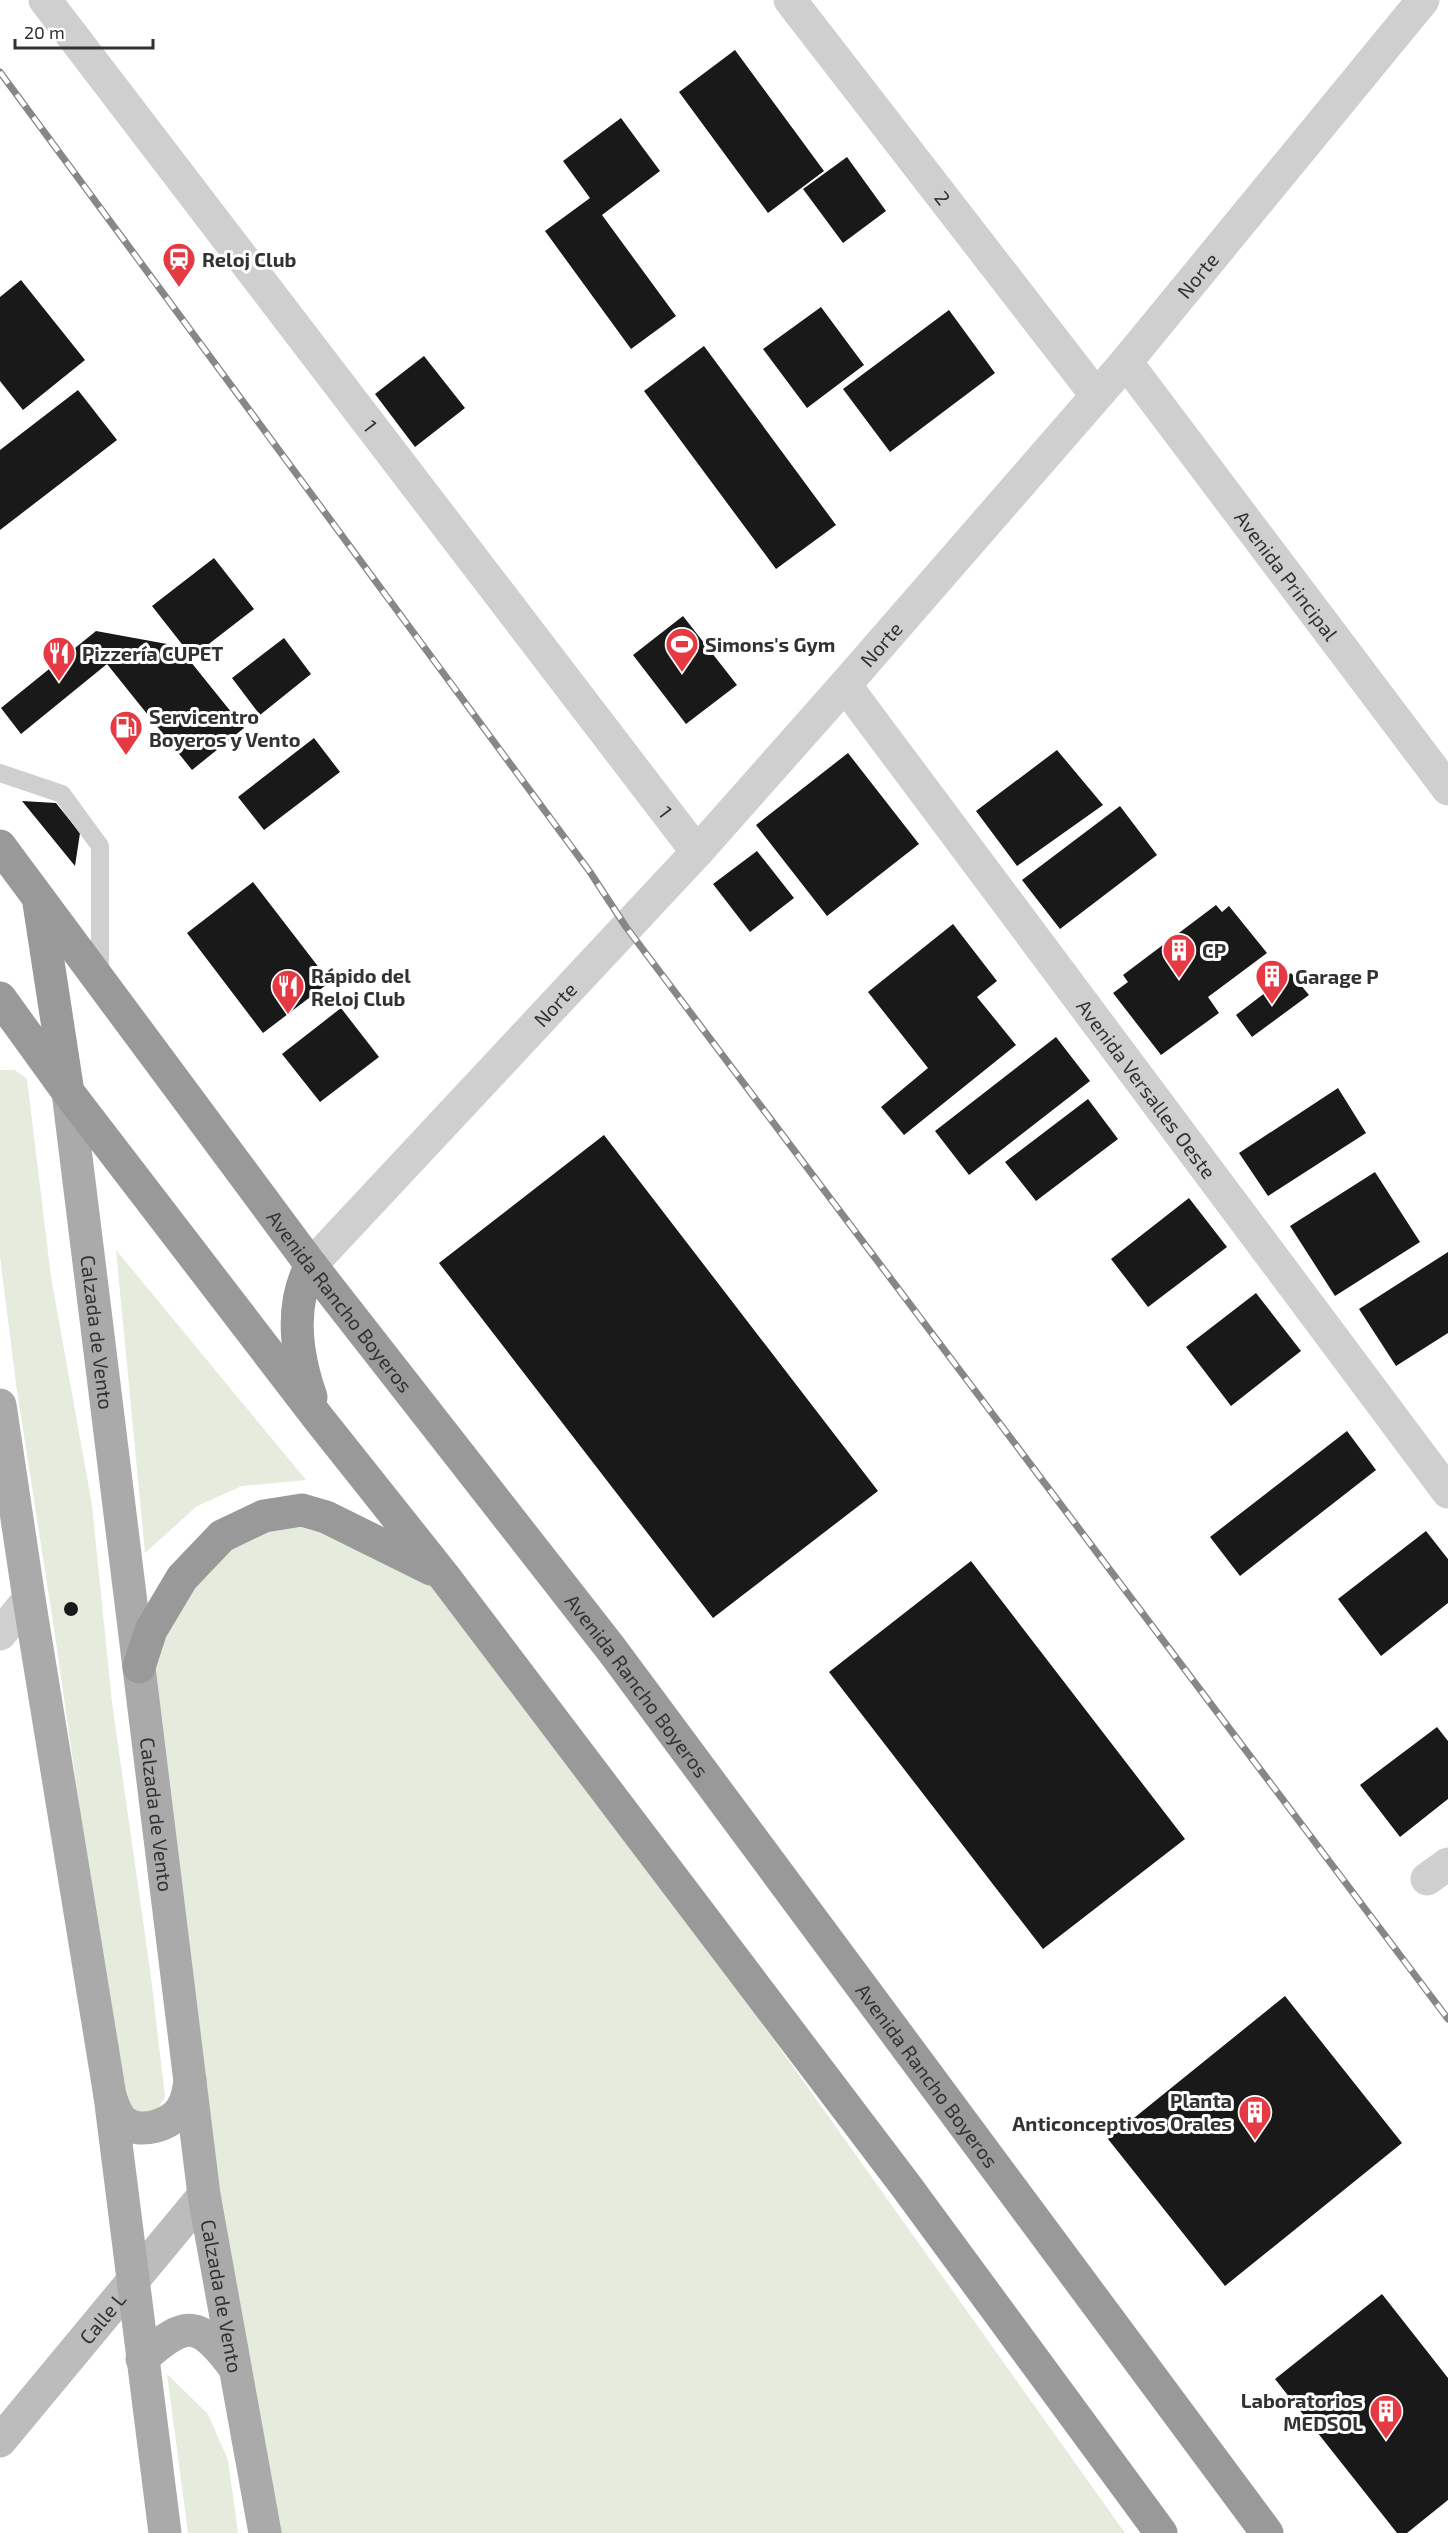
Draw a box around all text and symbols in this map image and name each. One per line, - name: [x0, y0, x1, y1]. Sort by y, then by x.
- scale bar: [15, 12, 153, 50]
- text: 20 m: [24, 21, 65, 43]
- street label: 2: [930, 186, 956, 209]
- station icon: Reloj Club: [161, 241, 197, 288]
- place label: Reloj Club: [202, 247, 297, 271]
- street label: Norte: [1172, 247, 1223, 303]
- street label: 1: [359, 415, 383, 436]
- street label: Avenida Principal: [1230, 505, 1343, 645]
- street label: Norte: [855, 616, 907, 671]
- sports icon: Simons's Gym: [664, 626, 700, 673]
- place label: Simons's Gym: [705, 632, 835, 657]
- restaurant icon: Pizzería CUPET: [41, 635, 77, 682]
- place label: Pizzería CUPET: [82, 641, 223, 665]
- place label: Servicentro Boyeros y Vento: [149, 704, 301, 752]
- fuel station icon: Servicentro Boyeros y Vento: [108, 709, 144, 756]
- street label: 1: [654, 801, 678, 822]
- building icon: CP: [1161, 932, 1197, 979]
- place label: CP: [1202, 938, 1226, 962]
- building icon: Garage P: [1254, 958, 1290, 1005]
- place label: Rápido del Reloj Club: [311, 963, 411, 1010]
- place label: Garage P: [1295, 964, 1379, 988]
- restaurant icon: Rápido del Reloj Club: [270, 968, 306, 1015]
- street label: Norte: [528, 977, 581, 1031]
- street label: Avenida Versalles Oeste: [1072, 994, 1221, 1183]
- street label: Avenida Rancho Boyeros: [262, 1205, 418, 1397]
- street label: Calzada de Vento: [76, 1254, 119, 1411]
- street label: Avenida Rancho Boyeros: [561, 1589, 714, 1782]
- street label: Calzada de Vento: [136, 1736, 179, 1893]
- street label: Avenida Rancho Boyeros: [851, 1978, 1004, 2172]
- place label: Planta Anticonceptivos Orales: [1012, 2088, 1232, 2135]
- building icon: Planta Anticonceptivos Orales: [1237, 2094, 1273, 2141]
- street label: Calzada de Vento: [197, 2217, 248, 2375]
- street label: Calle L: [74, 2287, 130, 2349]
- place label: Laboratorios MEDSOL: [1241, 2388, 1363, 2435]
- building icon: Laboratorios MEDSOL: [1368, 2393, 1404, 2440]

